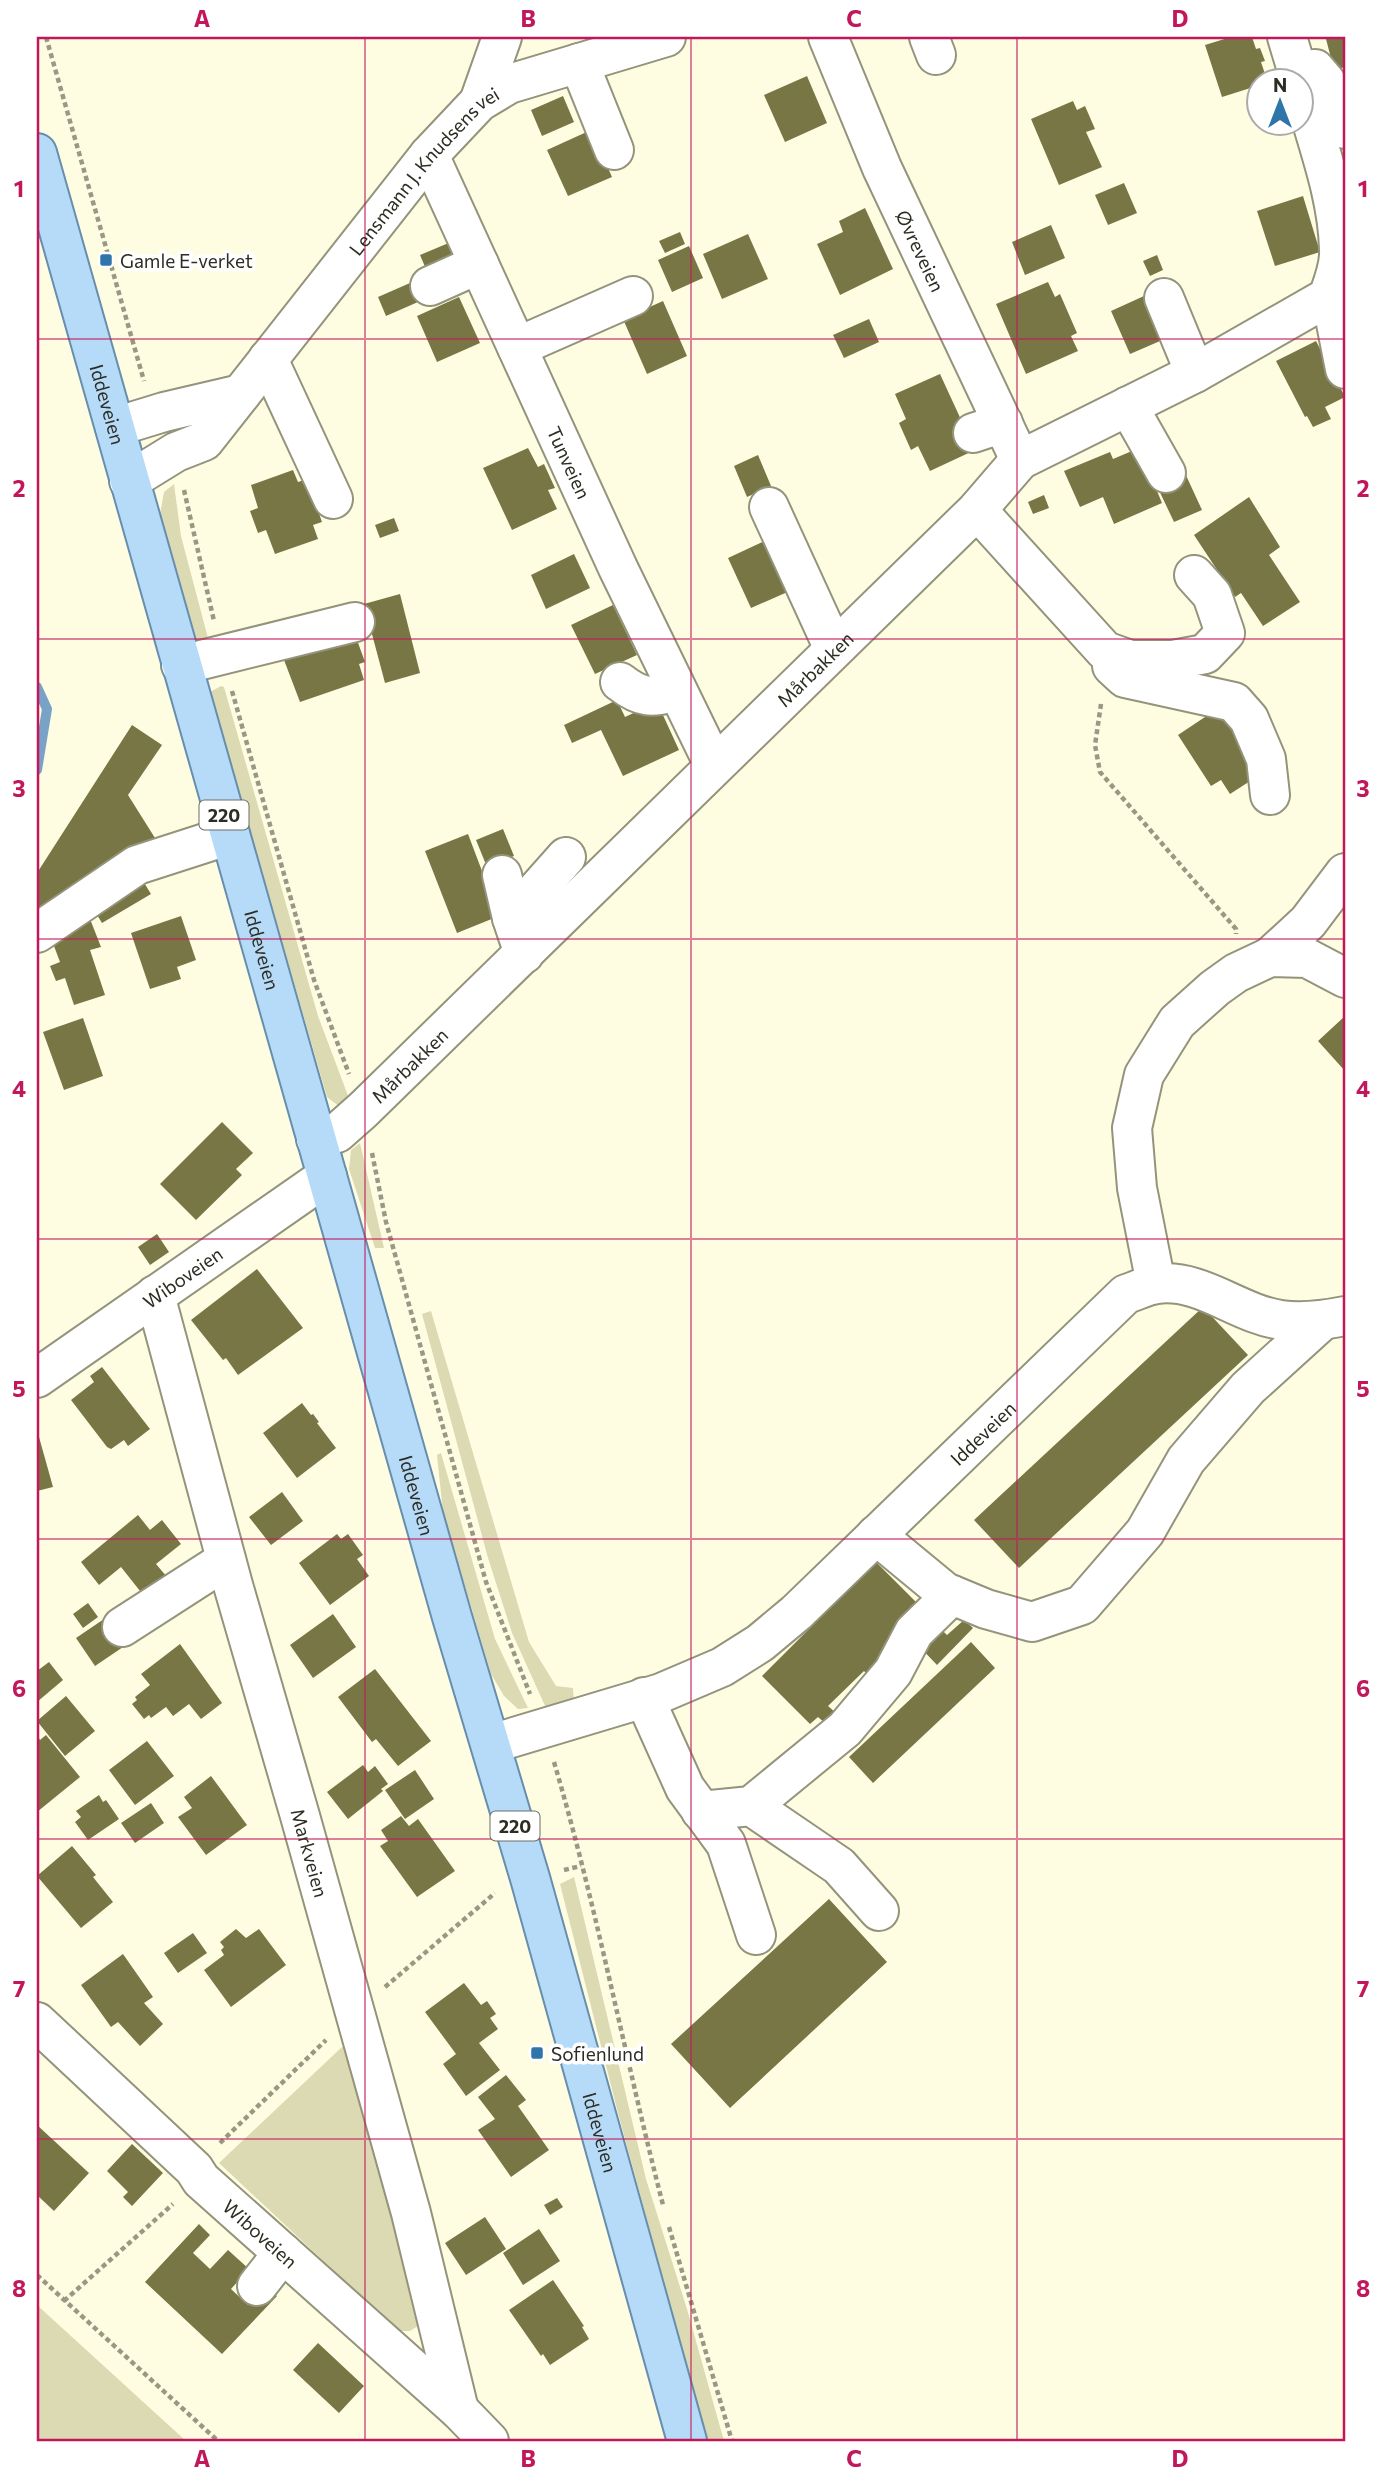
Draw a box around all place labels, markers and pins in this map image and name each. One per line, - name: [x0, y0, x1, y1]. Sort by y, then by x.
- place label: Gamle E-verket: [120, 249, 253, 272]
- marker: Gamle E-verket: [98, 252, 114, 268]
- place label: Sofienlund: [551, 2042, 644, 2065]
- marker: Sofienlund: [529, 2045, 545, 2061]

